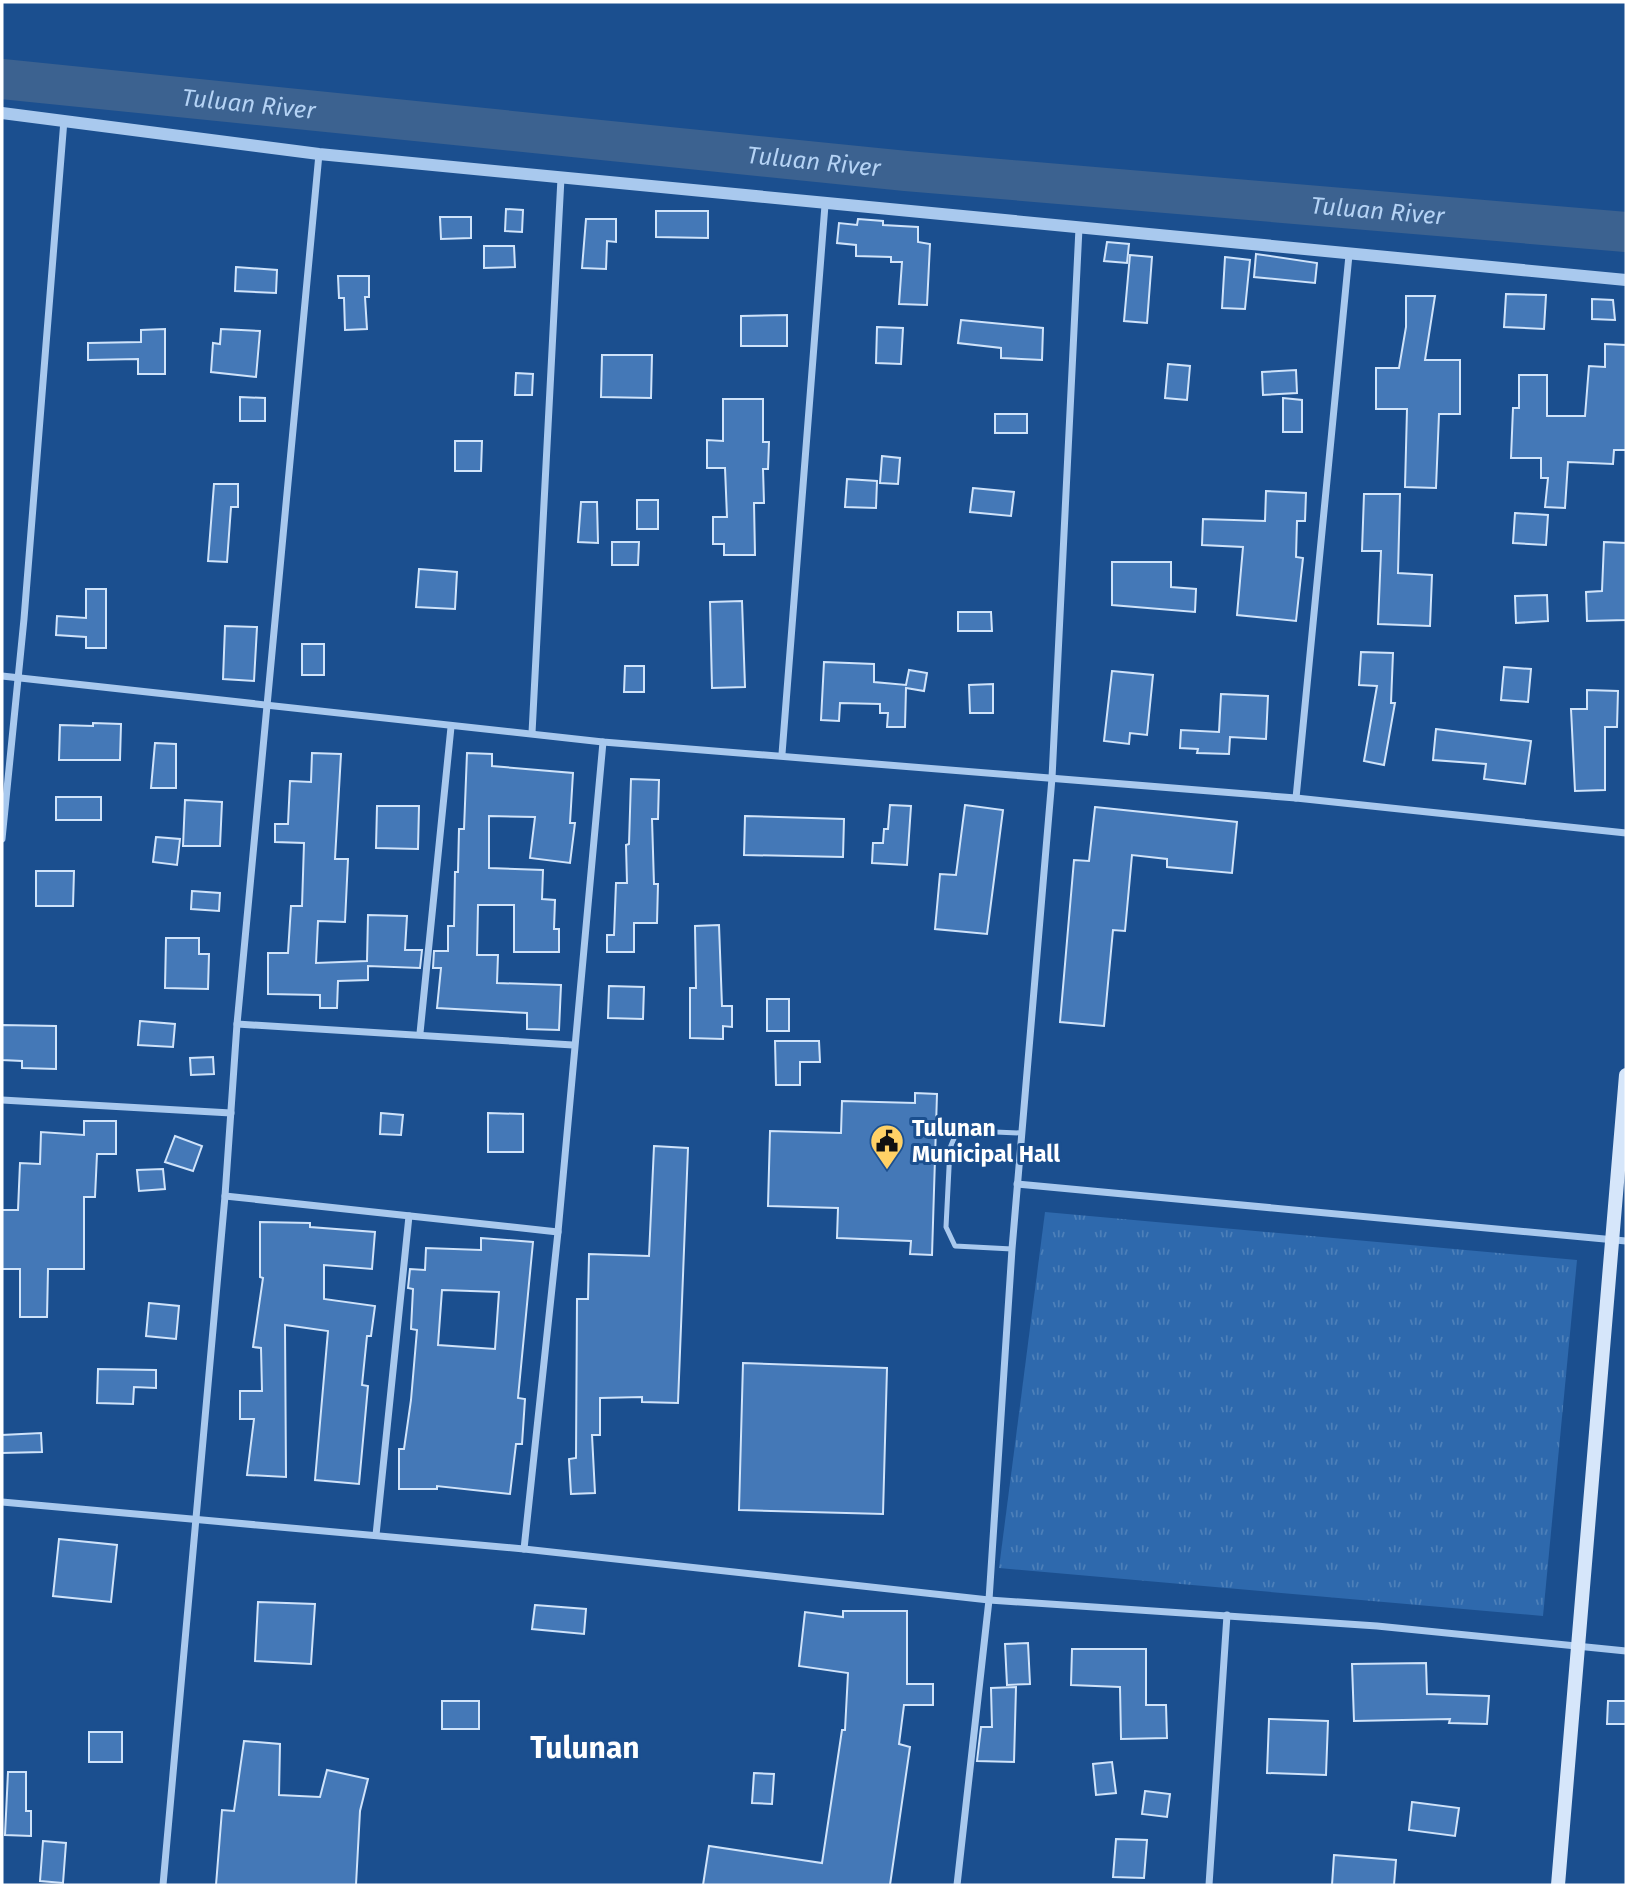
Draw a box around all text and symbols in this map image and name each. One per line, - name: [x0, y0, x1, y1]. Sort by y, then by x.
- water label: Tuluan River: [181, 83, 318, 125]
- water label: Tuluan River: [746, 141, 883, 182]
- water label: Tuluan River: [1310, 191, 1446, 231]
- place label: Tulunan Municipal Hall: [912, 1114, 1060, 1168]
- public building icon: Tulunan Municipal Hall: [868, 1122, 906, 1171]
- district label: Tulunan: [530, 1730, 640, 1766]

